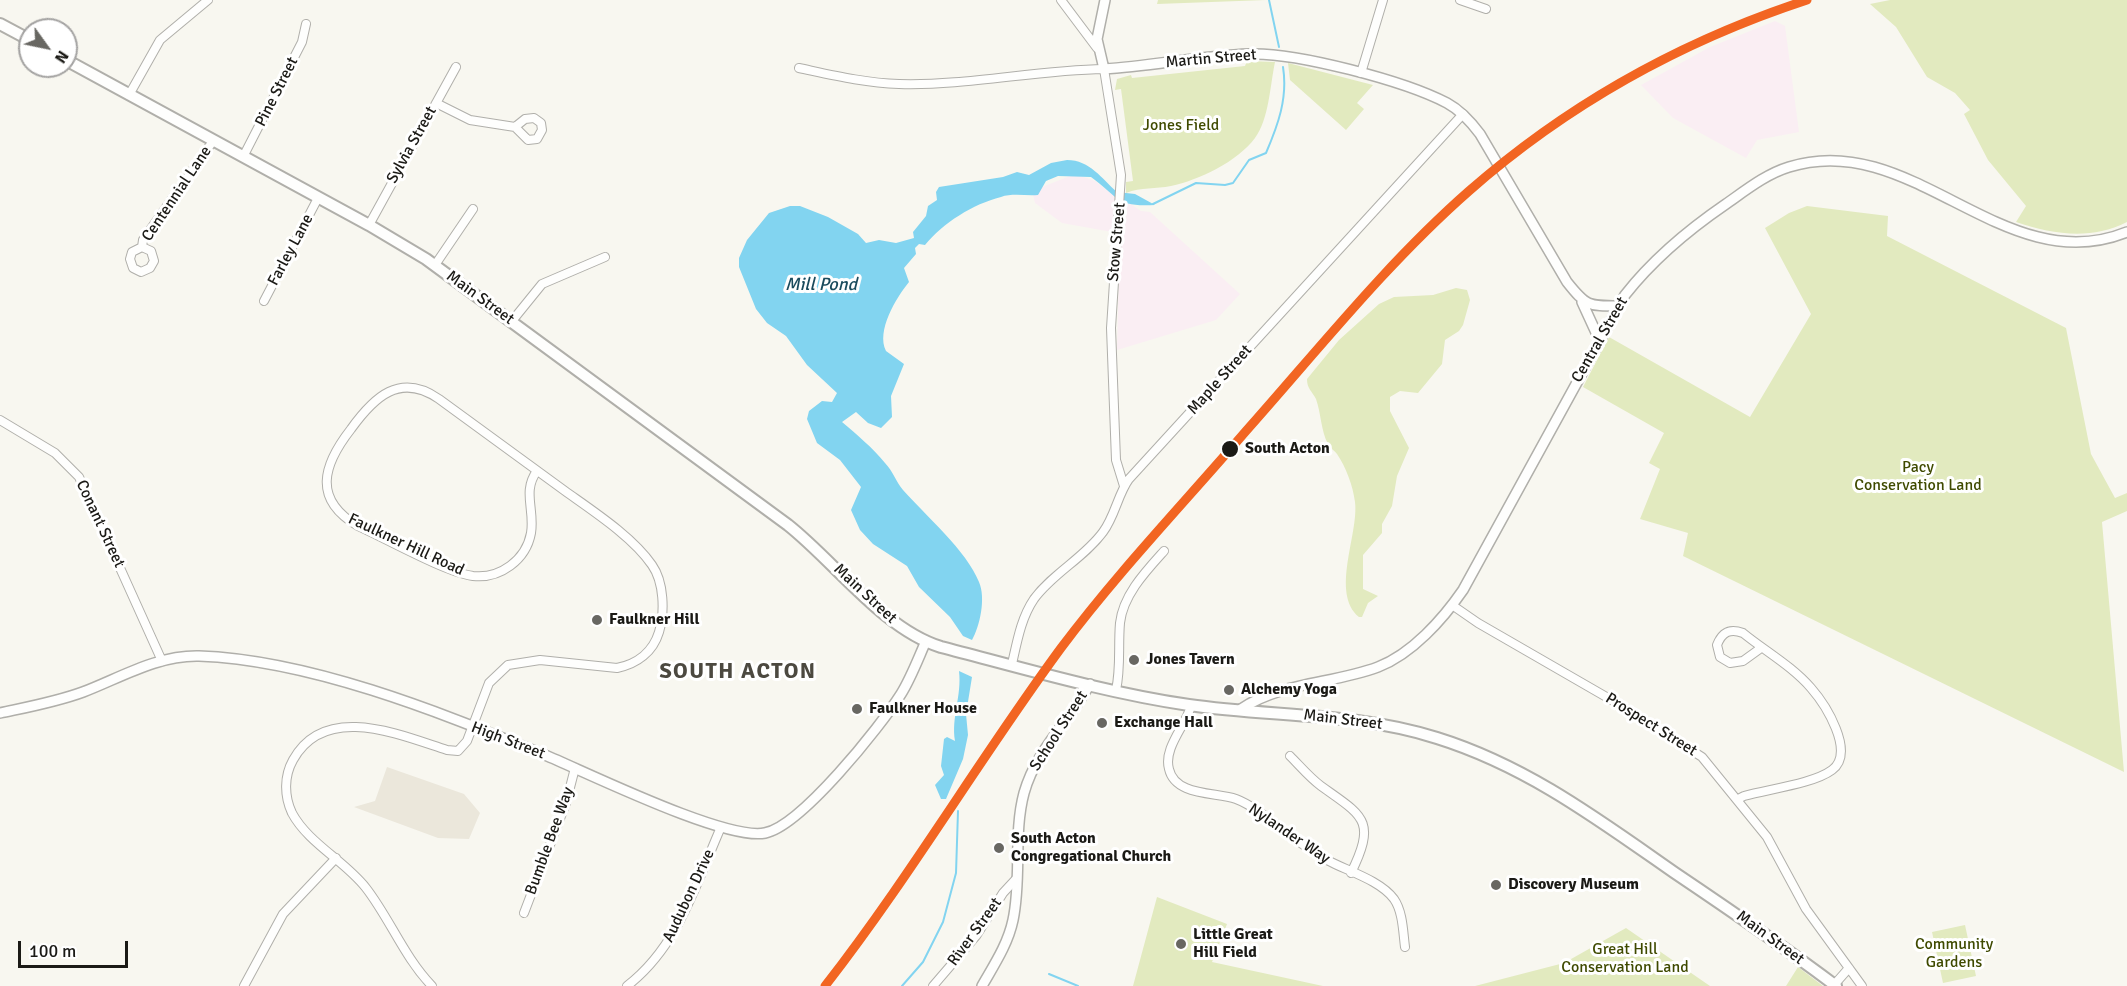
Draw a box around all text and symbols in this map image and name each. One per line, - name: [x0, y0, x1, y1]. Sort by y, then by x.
- north arrow: [18, 18, 78, 78]
- street label: Martin Street: [1165, 45, 1257, 73]
- text: N: [50, 47, 73, 67]
- street label: Pine Street: [251, 54, 303, 130]
- street label: Sylvia Street: [383, 103, 441, 187]
- park label: Jones Field: [1143, 116, 1219, 136]
- street label: Centennial Lane: [138, 143, 216, 245]
- street label: Stow Street: [1104, 202, 1130, 282]
- street label: Farley Lane: [264, 211, 318, 289]
- street label: Main Street: [442, 267, 518, 329]
- water label: Mill Pond: [785, 274, 857, 296]
- street label: Central Street: [1568, 294, 1632, 386]
- street label: Maple Street: [1184, 341, 1256, 419]
- marker: South Acton: [1220, 439, 1240, 459]
- place label: South Acton: [1245, 439, 1330, 459]
- park label: Pacy Conservation Land: [1854, 458, 1982, 496]
- street label: Conant Street: [71, 477, 129, 571]
- street label: Faulkner Hill Road: [345, 510, 467, 580]
- street label: Main Street: [829, 560, 901, 628]
- place label: Faulkner Hill: [609, 610, 699, 630]
- marker: Faulkner Hill: [590, 613, 604, 627]
- place label: Jones Tavern: [1146, 650, 1235, 670]
- marker: Jones Tavern: [1127, 653, 1141, 667]
- district label: SOUTH ACTON: [659, 659, 817, 685]
- place label: Alchemy Yoga: [1241, 680, 1337, 700]
- marker: Alchemy Yoga: [1222, 683, 1236, 697]
- street label: School Street: [1026, 687, 1092, 775]
- street label: Prospect Street: [1602, 689, 1700, 761]
- place label: Faulkner House: [869, 699, 977, 719]
- marker: Faulkner House: [850, 702, 864, 716]
- street label: Main Street: [1302, 706, 1384, 734]
- place label: Exchange Hall: [1114, 713, 1213, 733]
- marker: Exchange Hall: [1095, 716, 1109, 730]
- street label: High Street: [468, 718, 548, 764]
- street label: Bumble Bee Way: [522, 784, 578, 898]
- street label: Nylander Way: [1245, 800, 1333, 868]
- place label: South Acton Congregational Church: [1011, 829, 1171, 867]
- marker: South Acton Congregational Church: [992, 841, 1006, 855]
- street label: Audubon Drive: [659, 846, 719, 946]
- place label: Discovery Museum: [1508, 875, 1639, 895]
- marker: Discovery Museum: [1489, 878, 1503, 892]
- street label: River Street: [944, 894, 1006, 970]
- street label: Main Street: [1732, 907, 1808, 969]
- place label: Little Great Hill Field: [1193, 925, 1273, 963]
- scale bar: [21, 929, 130, 967]
- park label: Community Gardens: [1915, 935, 1993, 973]
- marker: Little Great Hill Field: [1174, 937, 1188, 951]
- text: 100 m: [29, 940, 76, 962]
- park label: Great Hill Conservation Land: [1561, 940, 1689, 978]

